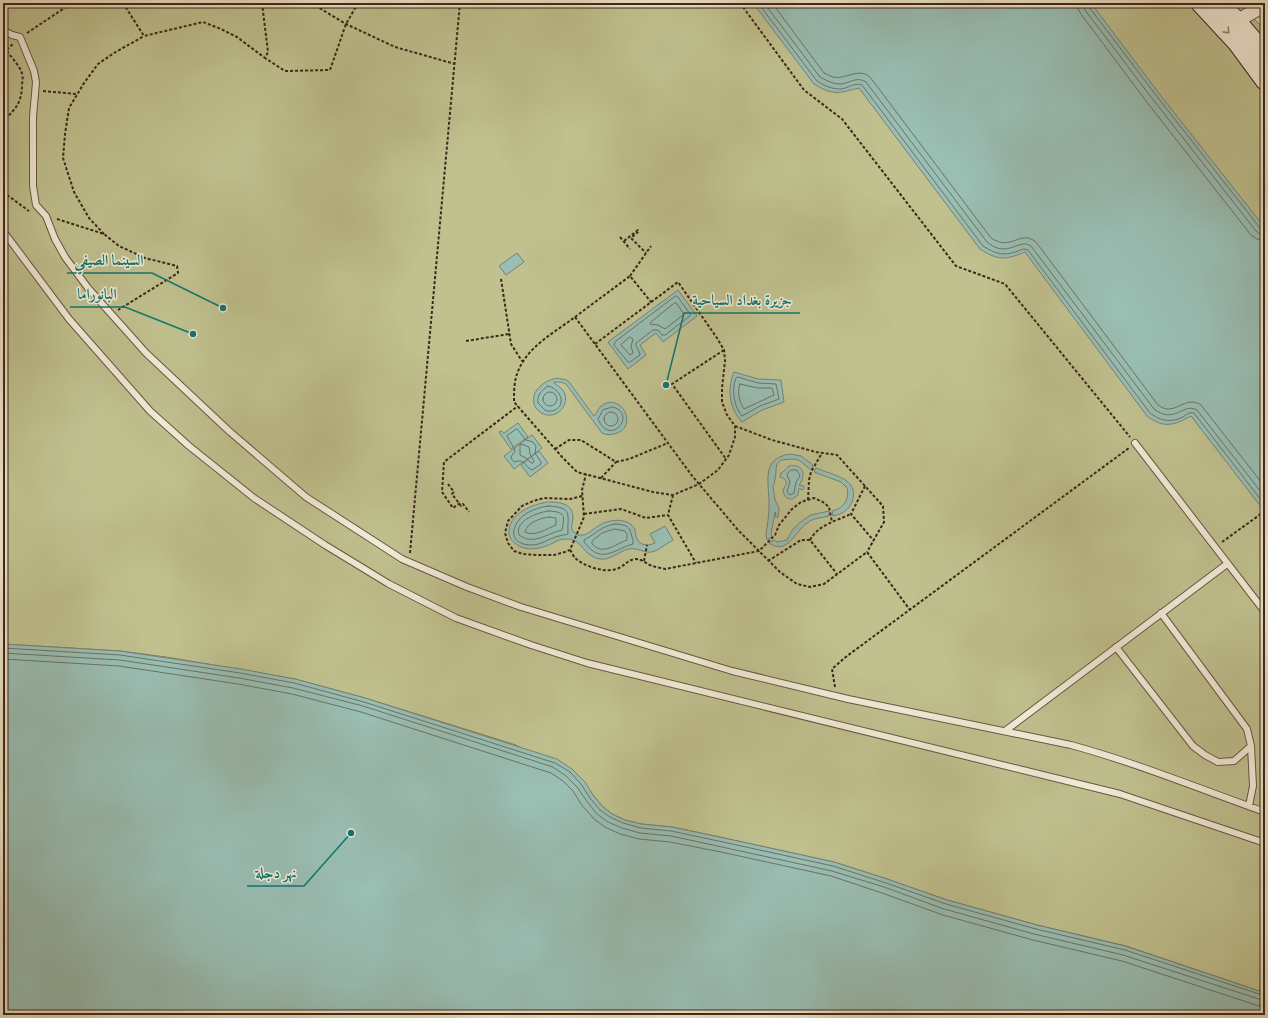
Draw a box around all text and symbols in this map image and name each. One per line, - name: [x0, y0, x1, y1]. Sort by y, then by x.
- one-way arrow: [1222, 26, 1229, 34]
- callout: السينما الصيفي: [67, 246, 152, 273]
- text: السينما الصيفي: [73, 251, 144, 275]
- callout: البانوراما: [70, 280, 125, 307]
- text: البانوراما: [77, 285, 117, 304]
- callout: جزيرة بغداد السياحية: [684, 286, 800, 313]
- text: جزيرة بغداد السياحية: [692, 291, 792, 310]
- callout: نهر دجلة: [247, 859, 304, 886]
- text: نهر دجلة: [254, 864, 297, 883]

